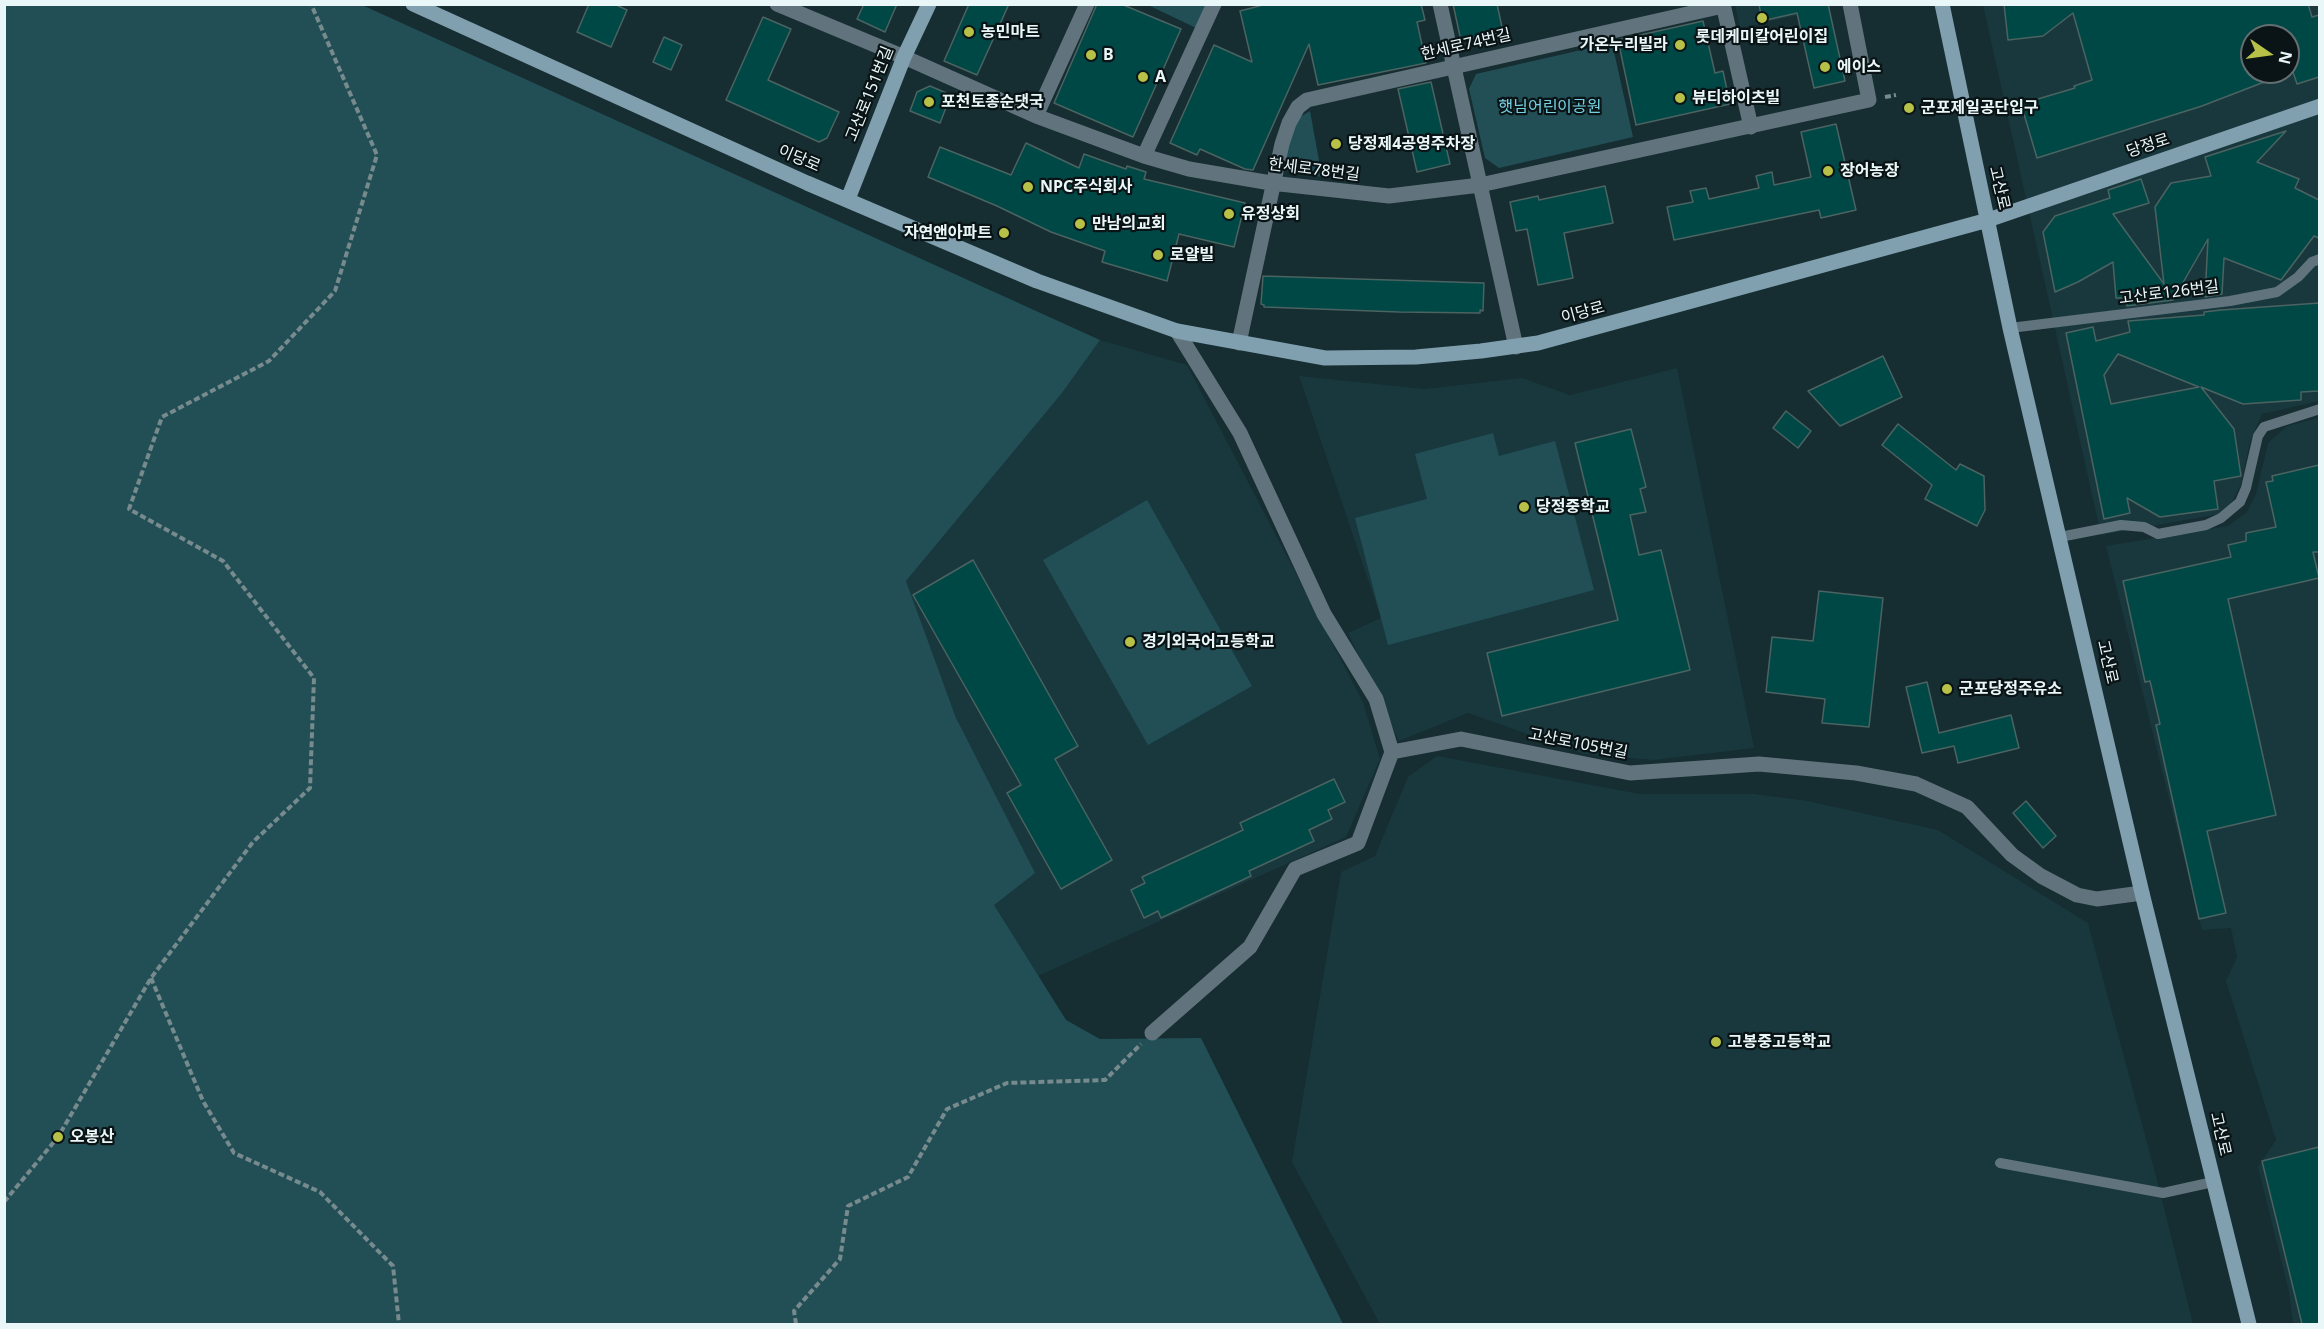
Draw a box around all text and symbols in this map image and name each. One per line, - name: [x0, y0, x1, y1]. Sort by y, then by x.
- marker: 롯데케미칼어린이집: [1755, 11, 1769, 25]
- place label: 농민마트: [981, 22, 1040, 42]
- north arrow: [2240, 24, 2300, 84]
- marker: 농민마트: [962, 25, 976, 39]
- street label: 한세로74번길: [1419, 25, 1513, 65]
- place label: 롯데케미칼어린이집: [1696, 27, 1828, 47]
- place label: 가온누리빌라: [1580, 35, 1668, 55]
- marker: 가온누리빌라: [1673, 38, 1687, 52]
- street label: 고산로151번길: [842, 44, 898, 144]
- place label: B: [1103, 45, 1114, 65]
- marker: B: [1084, 48, 1098, 62]
- text: N: [2273, 49, 2298, 66]
- place label: 에이스: [1837, 57, 1881, 77]
- marker: 에이스: [1818, 60, 1832, 74]
- place label: A: [1155, 67, 1166, 87]
- marker: A: [1136, 70, 1150, 84]
- place label: 뷰티하이츠빌: [1692, 88, 1780, 108]
- marker: 뷰티하이츠빌: [1673, 91, 1687, 105]
- place label: 포천토종순댓국: [941, 92, 1044, 112]
- marker: 포천토종순댓국: [922, 95, 936, 109]
- park label: 햇님어린이공원: [1498, 97, 1602, 117]
- place label: 군포제일공단입구: [1921, 98, 2039, 118]
- marker: 군포제일공단입구: [1902, 101, 1916, 115]
- street label: 당정로: [2124, 130, 2172, 162]
- place label: 당정제4공영주차장: [1348, 134, 1475, 154]
- marker: 당정제4공영주차장: [1329, 137, 1343, 151]
- street label: 이당로: [775, 142, 823, 176]
- street label: 한세로78번길: [1267, 155, 1361, 185]
- place label: 장어농장: [1840, 161, 1899, 181]
- marker: 장어농장: [1821, 164, 1835, 178]
- street label: 고산로: [1985, 164, 2013, 212]
- place label: NPC주식회사: [1040, 177, 1132, 197]
- marker: NPC주식회사: [1021, 180, 1035, 194]
- place label: 유정상회: [1241, 204, 1300, 224]
- marker: 유정상회: [1222, 207, 1236, 221]
- place label: 만남의교회: [1092, 214, 1166, 234]
- marker: 만남의교회: [1073, 217, 1087, 231]
- place label: 자연앤아파트: [904, 223, 992, 243]
- marker: 자연앤아파트: [997, 226, 1011, 240]
- place label: 로얄빌: [1170, 245, 1214, 265]
- marker: 로얄빌: [1151, 248, 1165, 262]
- street label: 고산로126번길: [2118, 277, 2220, 309]
- street label: 이당로: [1559, 298, 1607, 328]
- place label: 당정중학교: [1536, 497, 1610, 517]
- marker: 당정중학교: [1517, 500, 1531, 514]
- place label: 경기외국어고등학교: [1142, 632, 1274, 652]
- marker: 경기외국어고등학교: [1123, 635, 1137, 649]
- street label: 고산로: [2093, 638, 2121, 686]
- place label: 군포당정주유소: [1959, 679, 2062, 699]
- marker: 군포당정주유소: [1940, 682, 1954, 696]
- street label: 고산로105번길: [1527, 725, 1629, 763]
- place label: 고봉중고등학교: [1728, 1032, 1831, 1052]
- marker: 고봉중고등학교: [1709, 1035, 1723, 1049]
- street label: 고산로: [2206, 1110, 2234, 1158]
- place label: 오봉산: [70, 1127, 114, 1147]
- marker: 오봉산: [51, 1130, 65, 1144]

